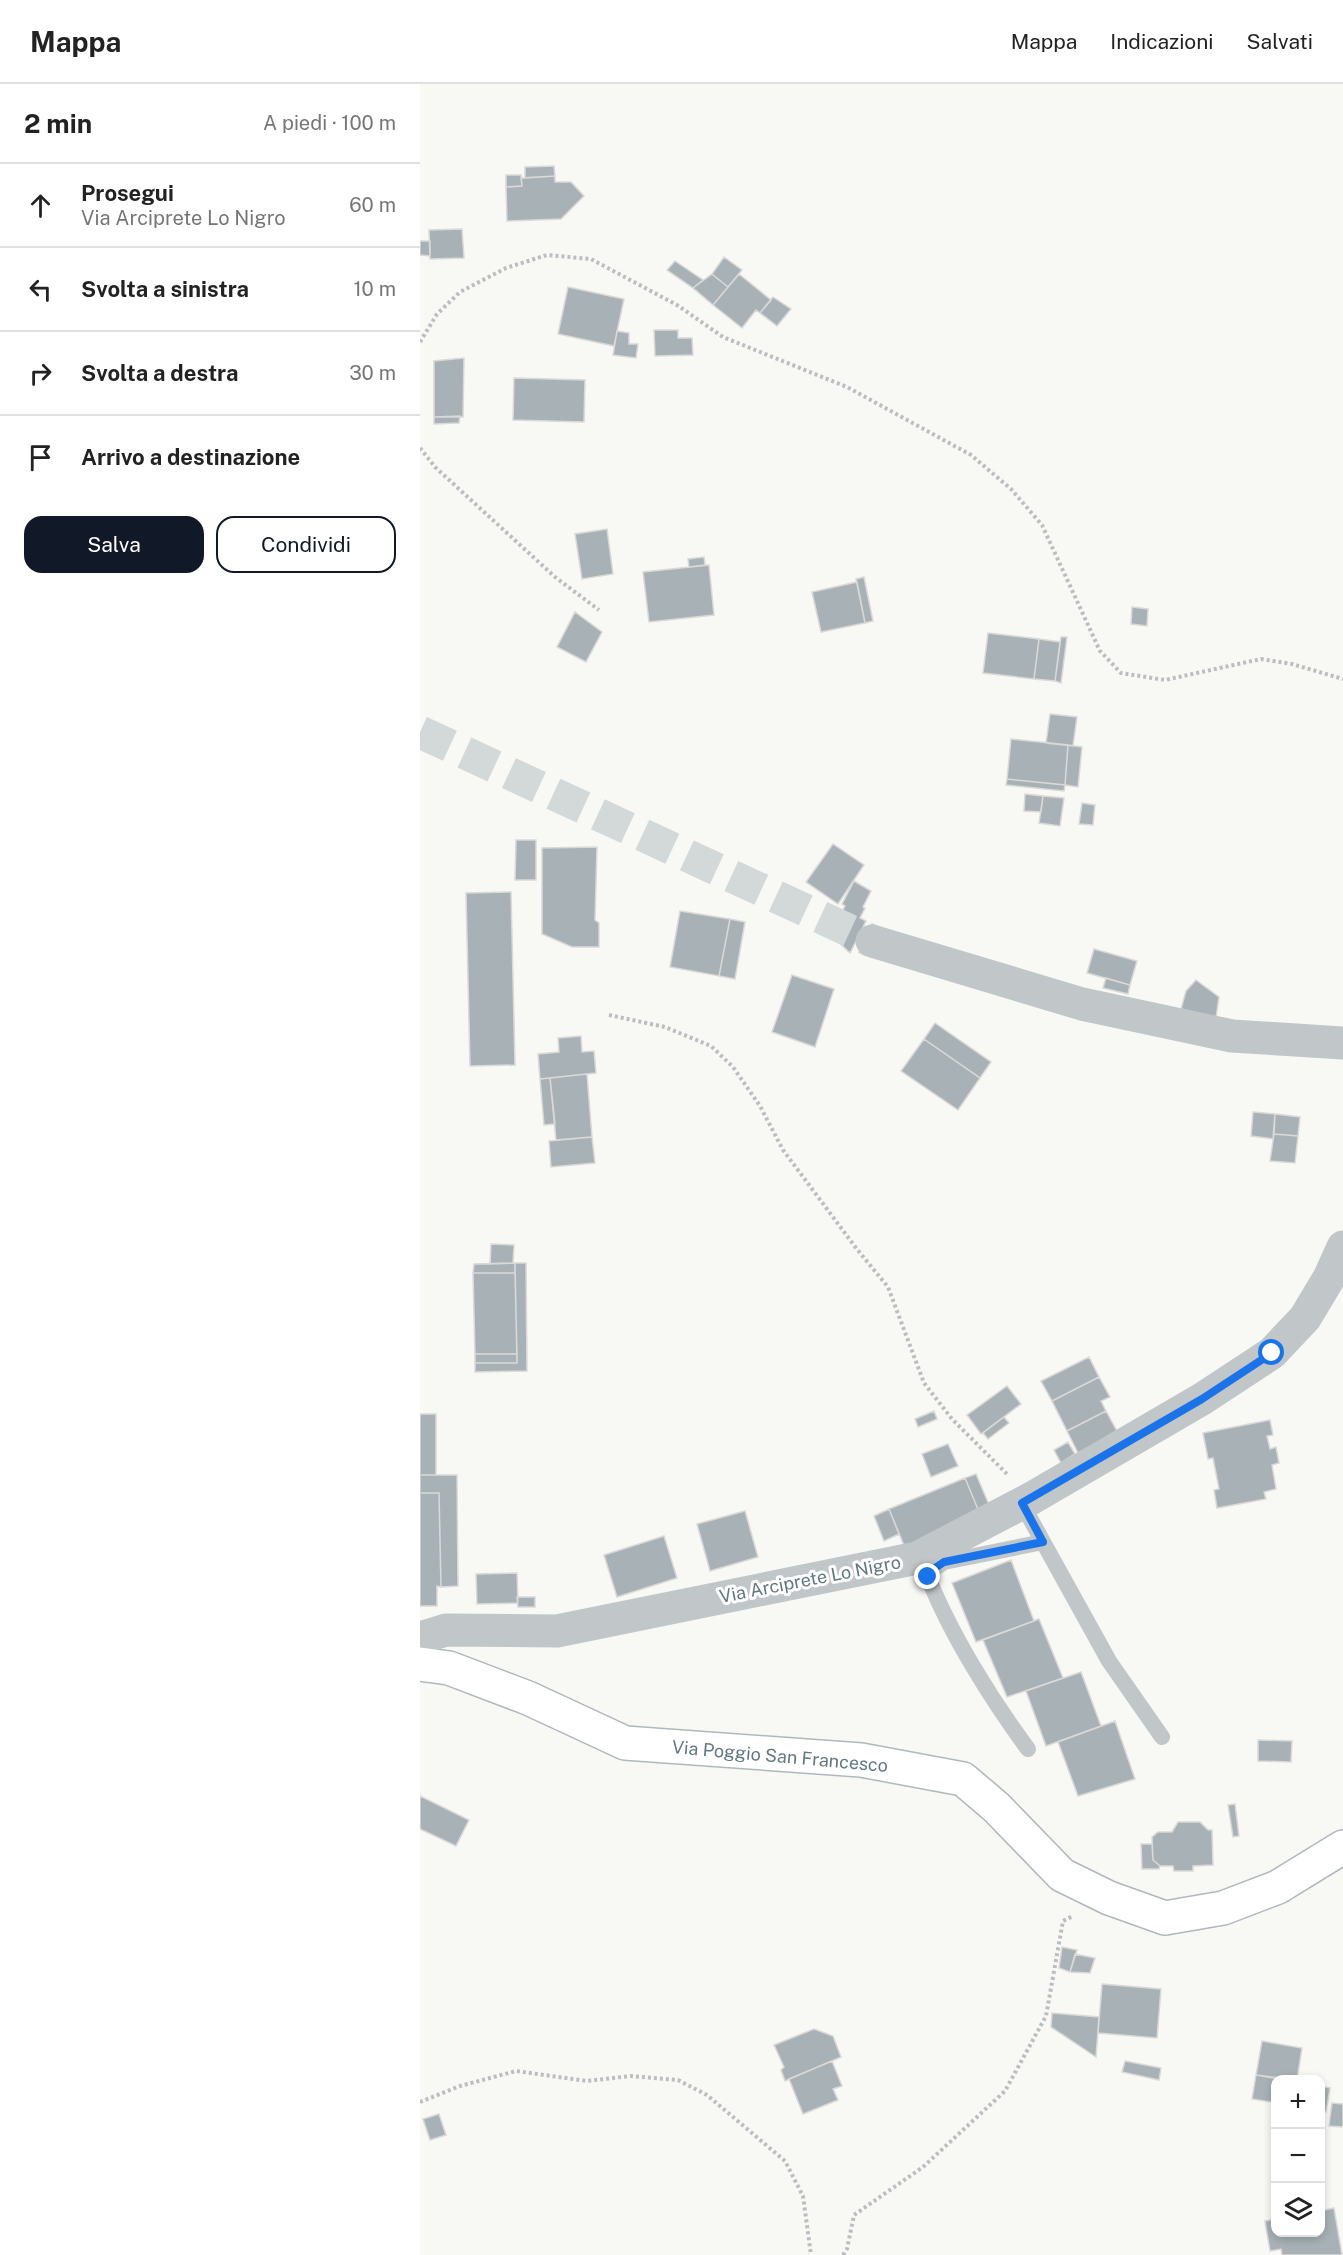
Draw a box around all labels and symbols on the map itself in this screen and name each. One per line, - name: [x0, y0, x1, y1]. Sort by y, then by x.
- route start: [1258, 1339, 1284, 1365]
- street label: Via Arciprete Lo Nigro: [718, 1551, 902, 1607]
- route end: [914, 1563, 940, 1589]
- street label: Via Poggio San Francesco: [671, 1736, 889, 1776]

